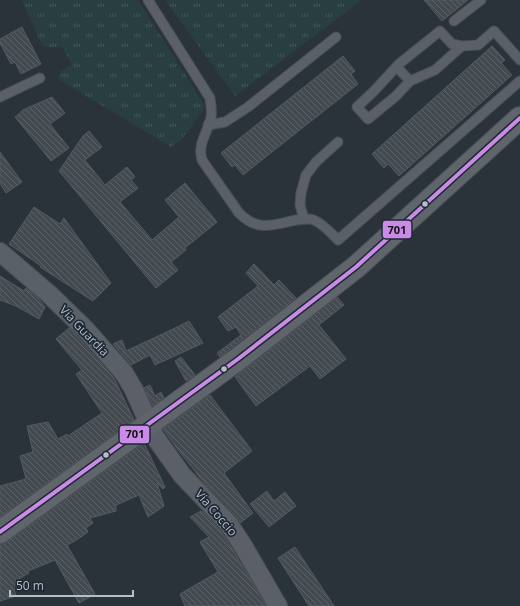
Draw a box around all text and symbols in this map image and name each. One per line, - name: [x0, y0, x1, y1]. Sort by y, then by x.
- unlabelled marker: [420, 199, 430, 209]
- line badge: 701: [382, 220, 412, 239]
- text: 701: [388, 222, 406, 237]
- street label: Via Guardia: [56, 301, 113, 360]
- unlabelled marker: [219, 364, 229, 374]
- line badge: 701: [119, 425, 150, 444]
- text: 701: [126, 426, 144, 441]
- unlabelled marker: [101, 450, 111, 460]
- street label: Via Coccio: [191, 486, 241, 540]
- scale bar: [10, 572, 133, 598]
- text: 50 m: [16, 577, 44, 594]

